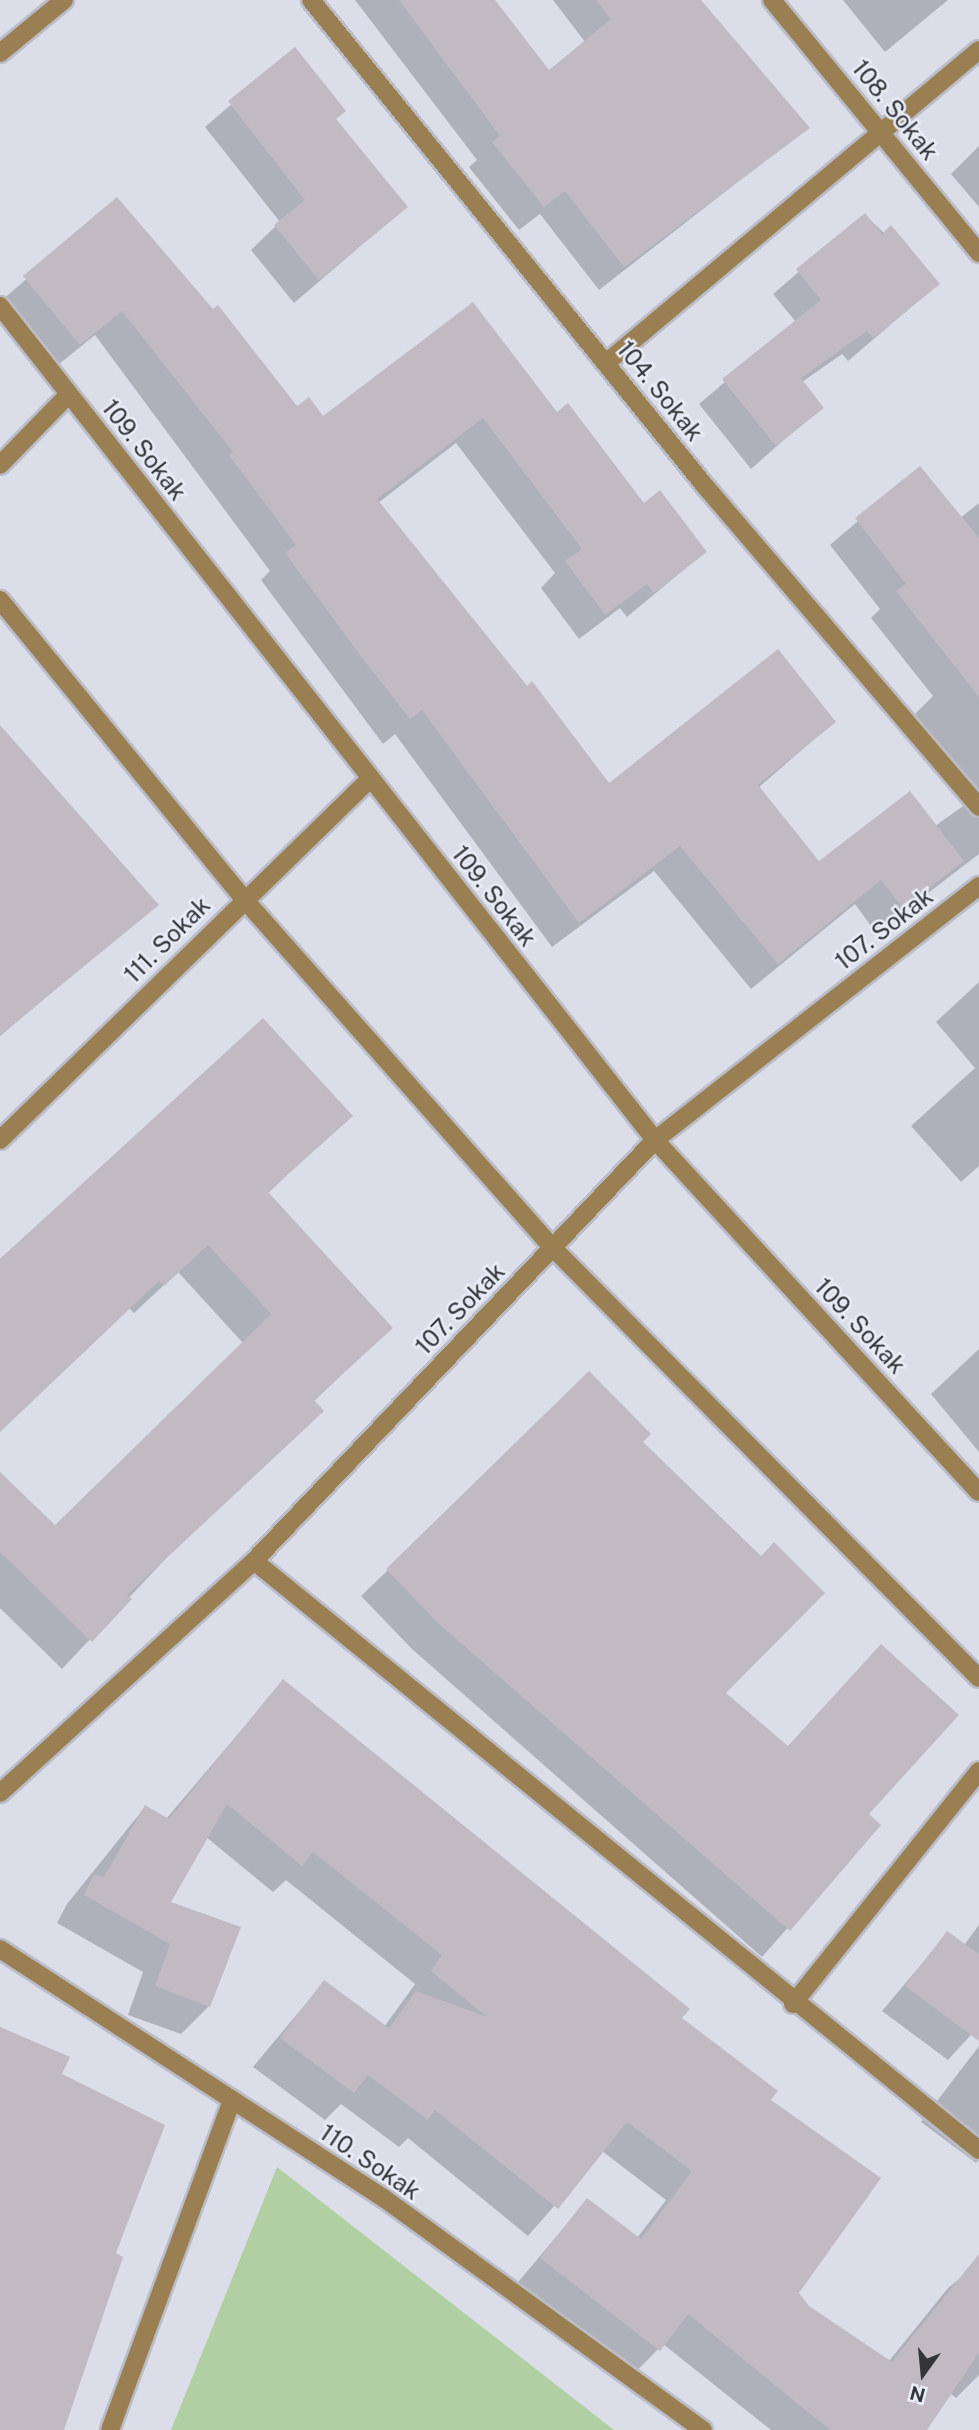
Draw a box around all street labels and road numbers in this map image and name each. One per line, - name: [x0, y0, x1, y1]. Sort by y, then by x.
- street label: 108. Sokak: [846, 54, 944, 166]
- street label: 104. Sokak: [611, 335, 709, 447]
- street label: 109. Sokak: [96, 394, 192, 506]
- street label: 109. Sokak: [446, 840, 542, 952]
- street label: 107. Sokak: [829, 882, 939, 976]
- street label: 111. Sokak: [118, 891, 216, 989]
- street label: 107. Sokak: [409, 1257, 511, 1361]
- street label: 109. Sokak: [809, 1272, 911, 1380]
- street label: 110. Sokak: [314, 2118, 426, 2206]

